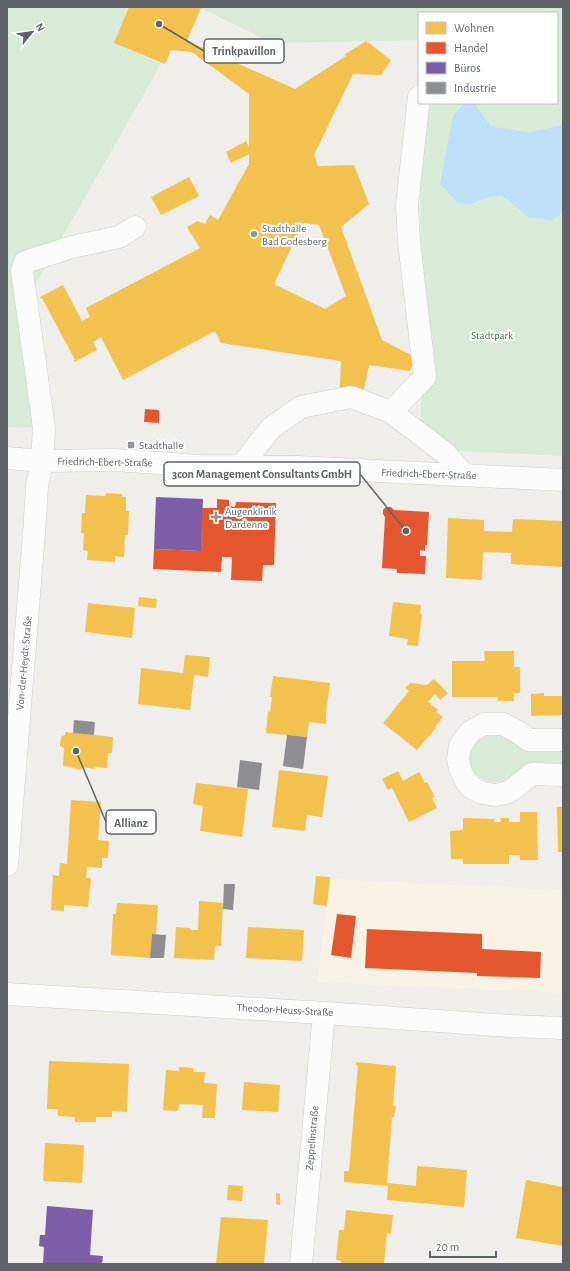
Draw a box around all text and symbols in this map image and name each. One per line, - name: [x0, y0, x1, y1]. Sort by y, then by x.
- north arrow: [12, 12, 52, 52]
- legend: [418, 12, 558, 104]
- text: N: [34, 21, 47, 33]
- text: Wohnen: [454, 22, 494, 34]
- callout: Trinkpavillon: [204, 39, 284, 63]
- text: Handel: [454, 42, 488, 54]
- text: Trinkpavillon: [212, 45, 276, 57]
- text: Büros: [454, 62, 481, 74]
- text: Industrie: [454, 82, 496, 94]
- place label: Stadthalle Bad Godesberg: [262, 223, 327, 247]
- marker: Stadthalle Bad Godesberg: [249, 229, 259, 239]
- park label: Stadtpark: [471, 330, 513, 341]
- marker: Stadthalle: [126, 440, 136, 450]
- place label: Stadthalle: [139, 440, 183, 451]
- street label: Friedrich-Ebert-Straße: [57, 456, 153, 468]
- callout: 3con Management Consultants GmbH: [164, 462, 360, 486]
- street label: Friedrich-Ebert-Straße: [381, 467, 477, 481]
- text: 3con Management Consultants GmbH: [172, 468, 352, 480]
- place label: Augenklinik Dardenne: [225, 506, 277, 530]
- marker: Augenklinik Dardenne: [210, 511, 222, 523]
- street label: Von-der-Heydt-Straße: [14, 615, 34, 711]
- callout: Allianz: [106, 810, 156, 834]
- text: Allianz: [114, 817, 148, 829]
- street label: Theodor-Heuss-Straße: [236, 1002, 334, 1018]
- street label: Zeppelinstraße: [304, 1105, 320, 1171]
- scale bar: [430, 1233, 496, 1259]
- text: 20 m: [436, 1241, 459, 1253]

